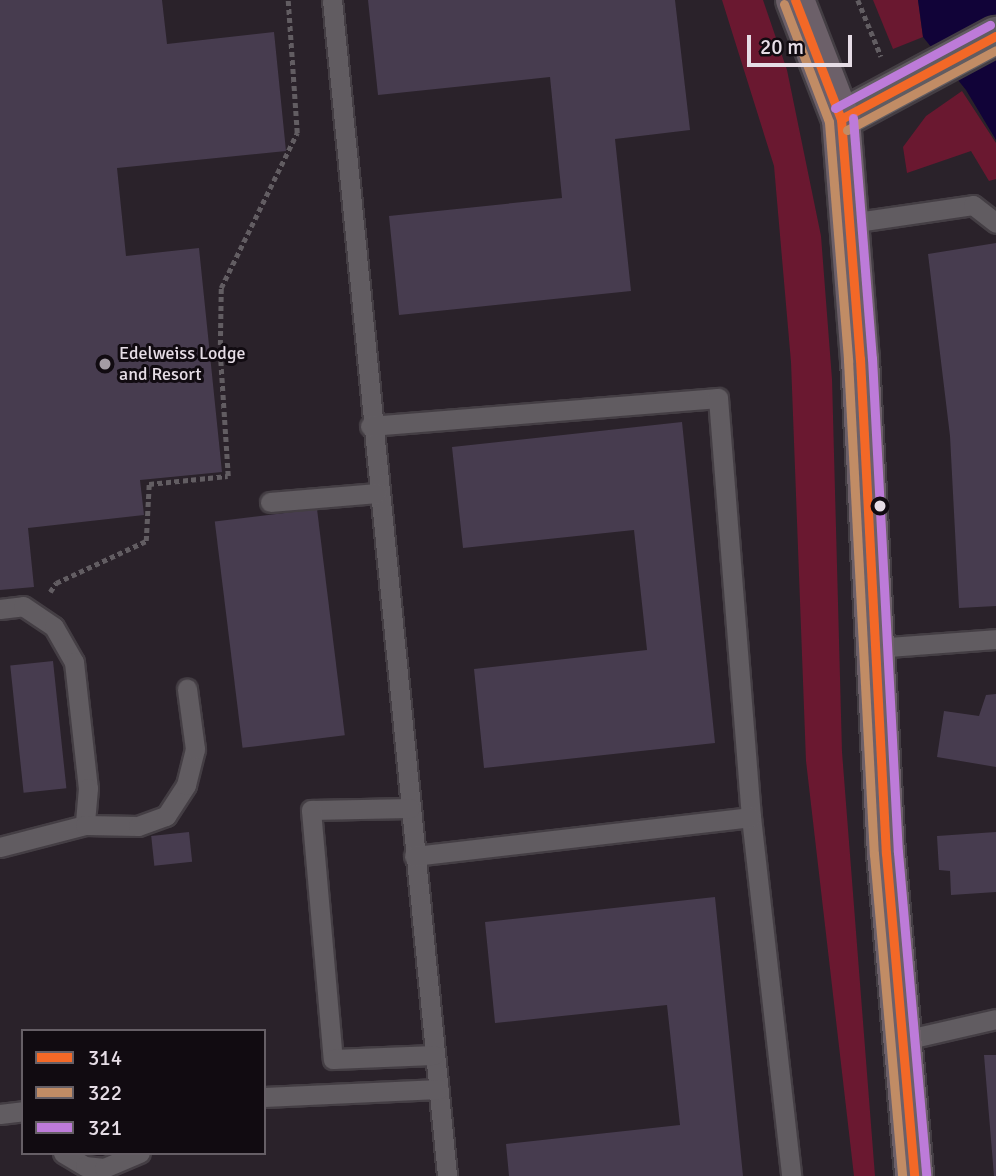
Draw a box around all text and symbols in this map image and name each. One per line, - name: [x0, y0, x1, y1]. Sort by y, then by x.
- scale bar: [751, 21, 856, 65]
- text: 20 m: [760, 34, 804, 60]
- place label: Edelweiss Lodge and Resort: [119, 343, 245, 386]
- marker: Edelweiss Lodge and Resort: [97, 356, 113, 372]
- unlabelled marker: [873, 499, 887, 513]
- legend: [21, 1029, 266, 1155]
- text: 314: [88, 1045, 122, 1071]
- text: 322: [88, 1080, 122, 1106]
- text: 321: [88, 1115, 122, 1141]

